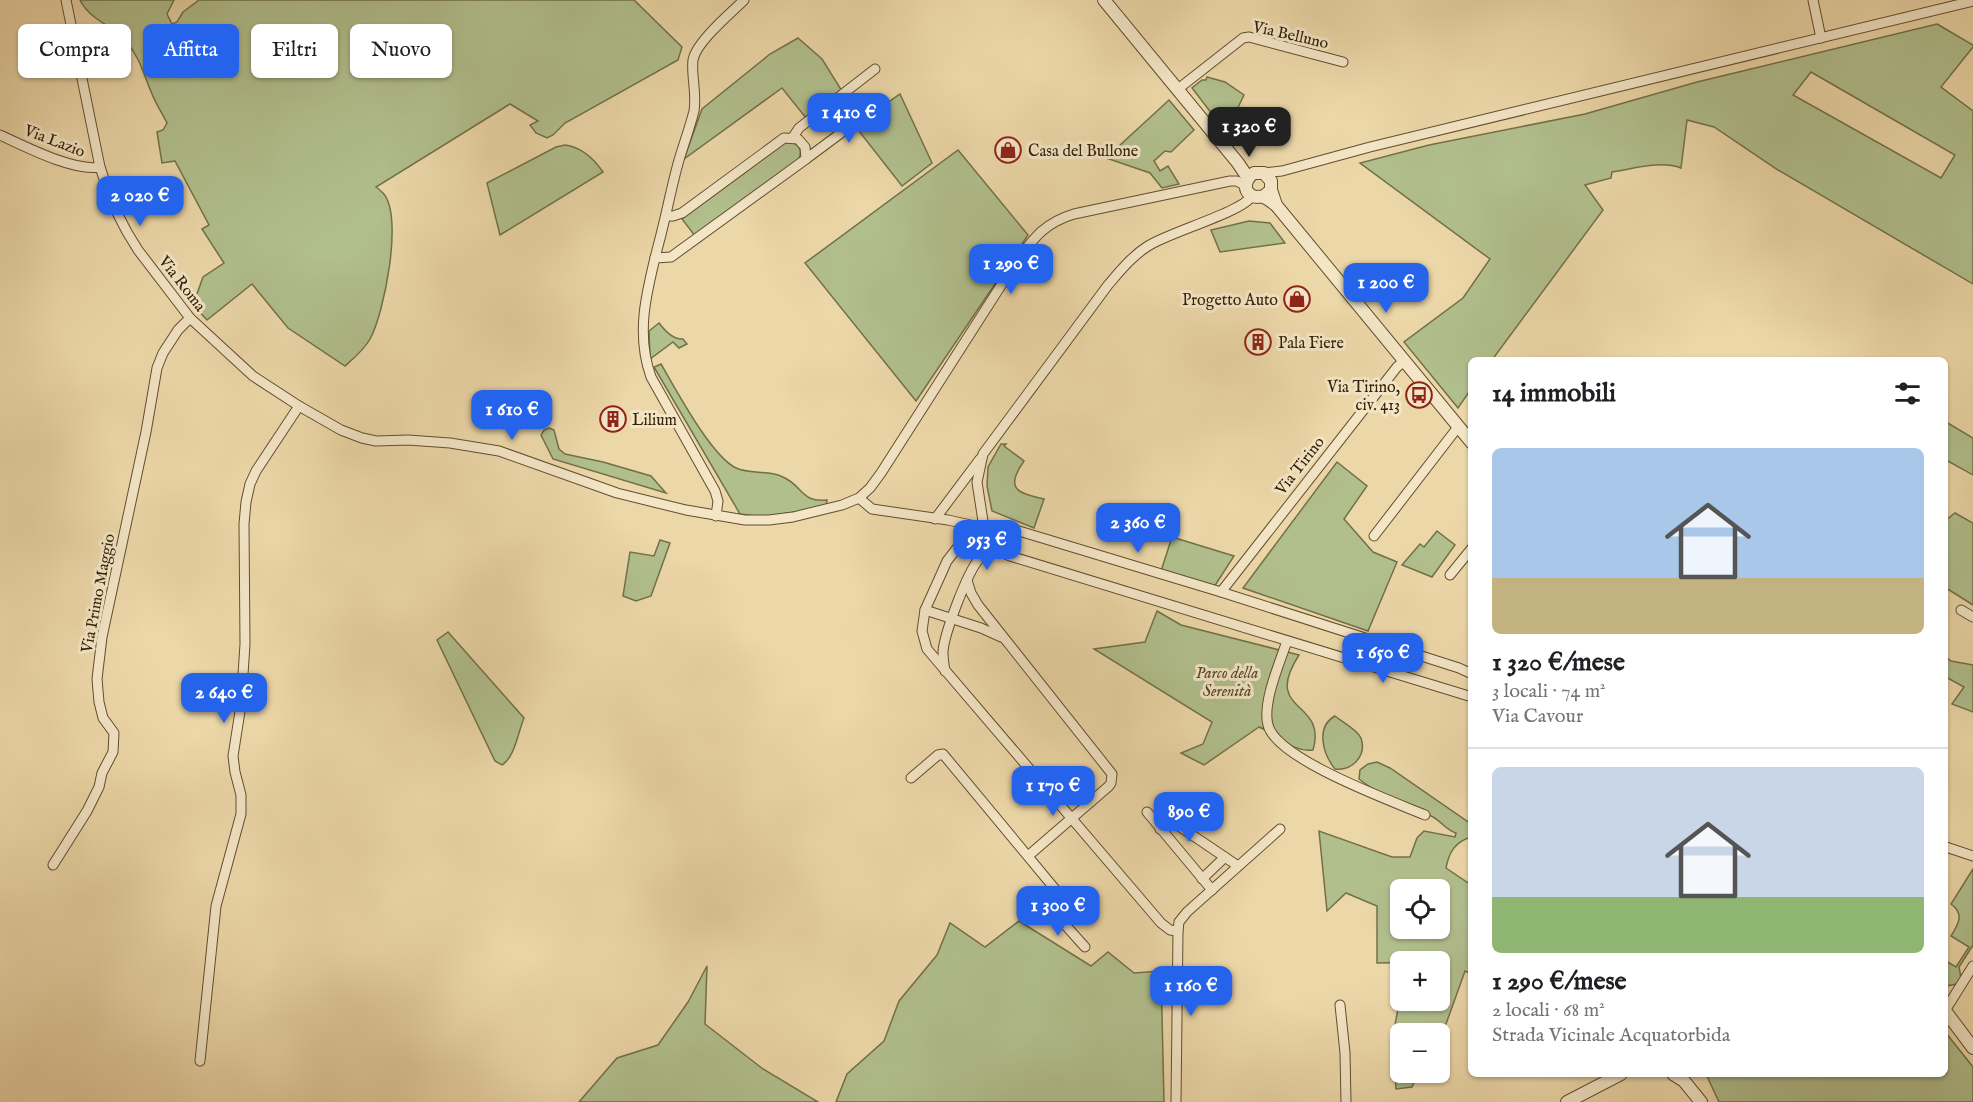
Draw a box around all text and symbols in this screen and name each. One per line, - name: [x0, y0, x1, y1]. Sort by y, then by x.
- street label: Via Belluno: [1250, 17, 1331, 54]
- chip: Compra: [18, 24, 131, 78]
- chip: Affitta: [143, 24, 239, 78]
- chip: Filtri: [251, 24, 338, 78]
- chip: Nuovo: [350, 24, 452, 78]
- pin: 1 410 €: [794, 93, 904, 144]
- text: 1 410 €: [822, 100, 876, 125]
- pin: 1 320 €: [1194, 107, 1304, 158]
- text: 1 320 €: [1222, 114, 1276, 139]
- street label: Via Lazio: [20, 121, 88, 163]
- shop icon: Casa del Bullone: [993, 135, 1023, 165]
- place label: Casa del Bullone: [1028, 142, 1138, 162]
- pin: 2 020 €: [85, 176, 195, 227]
- text: 2 020 €: [111, 183, 169, 208]
- pin: 1 290 €: [956, 244, 1066, 295]
- text: 1 290 €: [983, 251, 1039, 276]
- street label: Via Roma: [153, 252, 209, 316]
- pin: 1 200 €: [1331, 263, 1441, 314]
- text: 1 200 €: [1358, 270, 1414, 295]
- shop icon: Progetto Auto: [1282, 284, 1312, 314]
- place label: Progetto Auto: [1182, 291, 1278, 311]
- building icon: Pala Fiere: [1243, 327, 1273, 357]
- place label: Pala Fiere: [1278, 334, 1344, 354]
- text: 14 immobili: [1492, 377, 1616, 410]
- icon: filters: [1891, 377, 1924, 410]
- place label: Via Tirino, civ. 413: [1326, 378, 1400, 416]
- bus stop icon: Via Tirino, civ. 413: [1404, 380, 1434, 410]
- pin: 1 610 €: [457, 390, 567, 441]
- text: 1 610 €: [485, 397, 539, 422]
- building icon: Lilium: [598, 404, 628, 434]
- place label: Lilium: [632, 411, 677, 431]
- street label: Via Tirino: [1271, 433, 1330, 500]
- icon: home: [1654, 487, 1762, 595]
- pin: 2 360 €: [1083, 503, 1193, 554]
- text: 2 360 €: [1110, 510, 1166, 535]
- pin: 953 €: [945, 520, 1029, 571]
- text: 953 €: [967, 527, 1007, 552]
- street label: Via Primo Maggio: [77, 532, 120, 656]
- pin: 1 650 €: [1328, 633, 1438, 684]
- text: 1 650 €: [1356, 640, 1410, 665]
- text: 1 320 €/mese: [1492, 646, 1625, 679]
- park label: Parco della Serenità: [1196, 664, 1258, 702]
- pin: 2 640 €: [169, 673, 279, 724]
- text: 3 locali · 74 m²: [1492, 679, 1606, 704]
- text: 2 640 €: [195, 680, 253, 705]
- text: Via Cavour: [1492, 704, 1583, 729]
- pin: 1 170 €: [998, 766, 1108, 817]
- text: 1 170 €: [1026, 773, 1080, 798]
- pin: 890 €: [1147, 792, 1231, 843]
- text: 890 €: [1168, 799, 1210, 824]
- icon: home: [1654, 806, 1762, 914]
- map controls: [1390, 879, 1450, 1083]
- button: locate: [1390, 879, 1450, 939]
- pin: 1 300 €: [1003, 886, 1113, 937]
- text: 1 300 €: [1030, 893, 1086, 918]
- button: +: [1390, 951, 1450, 1011]
- text: 1 290 €/mese: [1492, 965, 1626, 998]
- pin: 1 160 €: [1136, 966, 1246, 1017]
- text: 1 160 €: [1164, 973, 1218, 998]
- text: 2 locali · 68 m²: [1492, 998, 1605, 1023]
- button: −: [1390, 1023, 1450, 1083]
- text: Strada Vicinale Acquatorbida: [1492, 1023, 1730, 1048]

